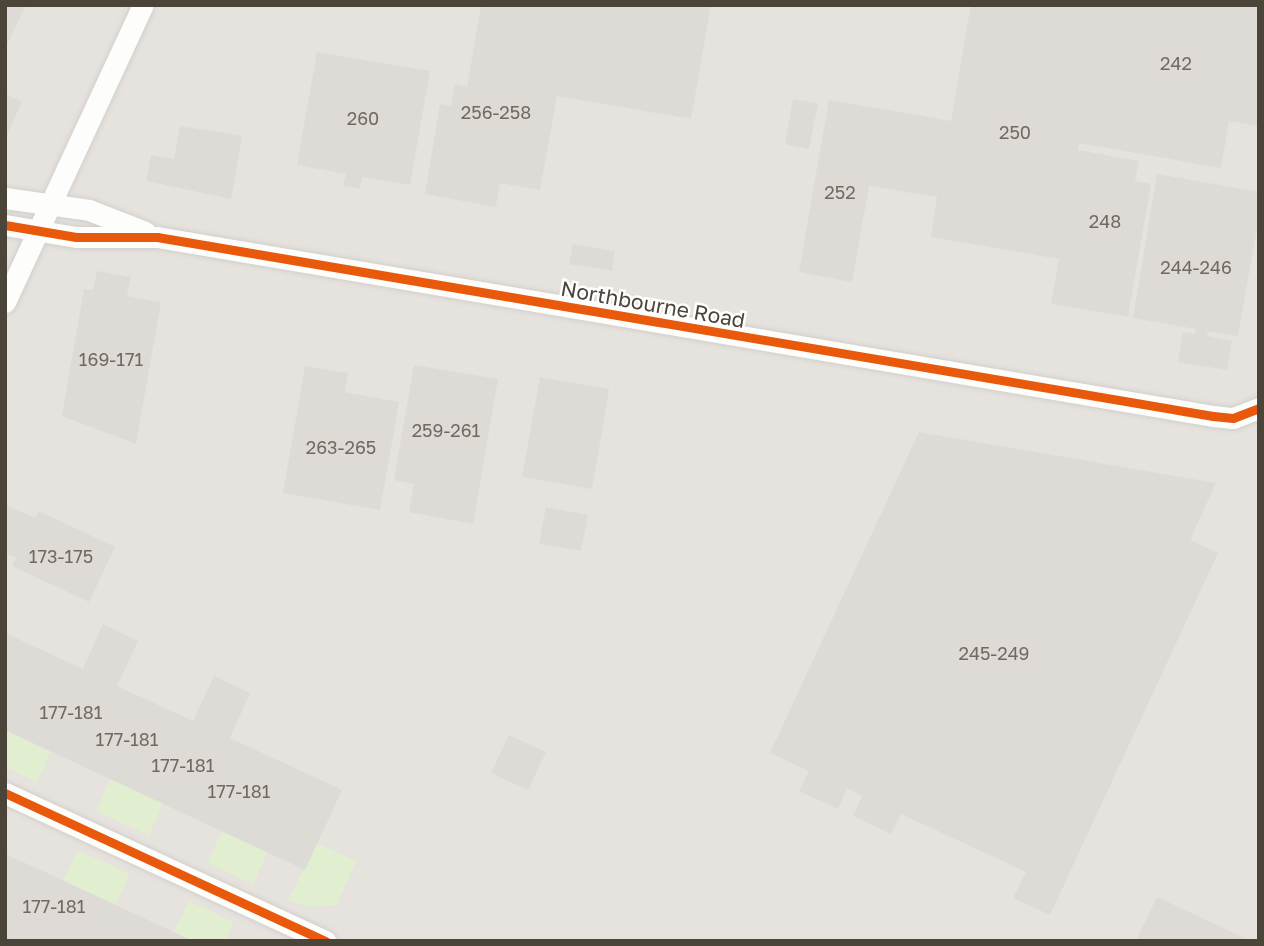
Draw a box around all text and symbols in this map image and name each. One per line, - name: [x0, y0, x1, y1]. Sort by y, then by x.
- house number: 242: [1160, 52, 1192, 74]
- house number: 256-258: [461, 101, 531, 123]
- house number: 260: [347, 107, 379, 129]
- house number: 250: [999, 121, 1031, 143]
- house number: 252: [824, 181, 856, 203]
- house number: 248: [1089, 210, 1121, 232]
- house number: 244-246: [1160, 256, 1232, 278]
- street label: Northbourne Road: [559, 275, 747, 333]
- house number: 169-171: [79, 348, 143, 370]
- house number: 259-261: [412, 419, 480, 441]
- house number: 263-265: [306, 436, 376, 458]
- house number: 173-175: [29, 545, 93, 567]
- house number: 245-249: [958, 642, 1030, 664]
- house number: 177-181: [39, 701, 103, 723]
- house number: 177-181: [95, 728, 159, 750]
- house number: 177-181: [151, 754, 215, 776]
- house number: 177-181: [207, 780, 271, 802]
- house number: 177-181: [22, 895, 86, 917]

